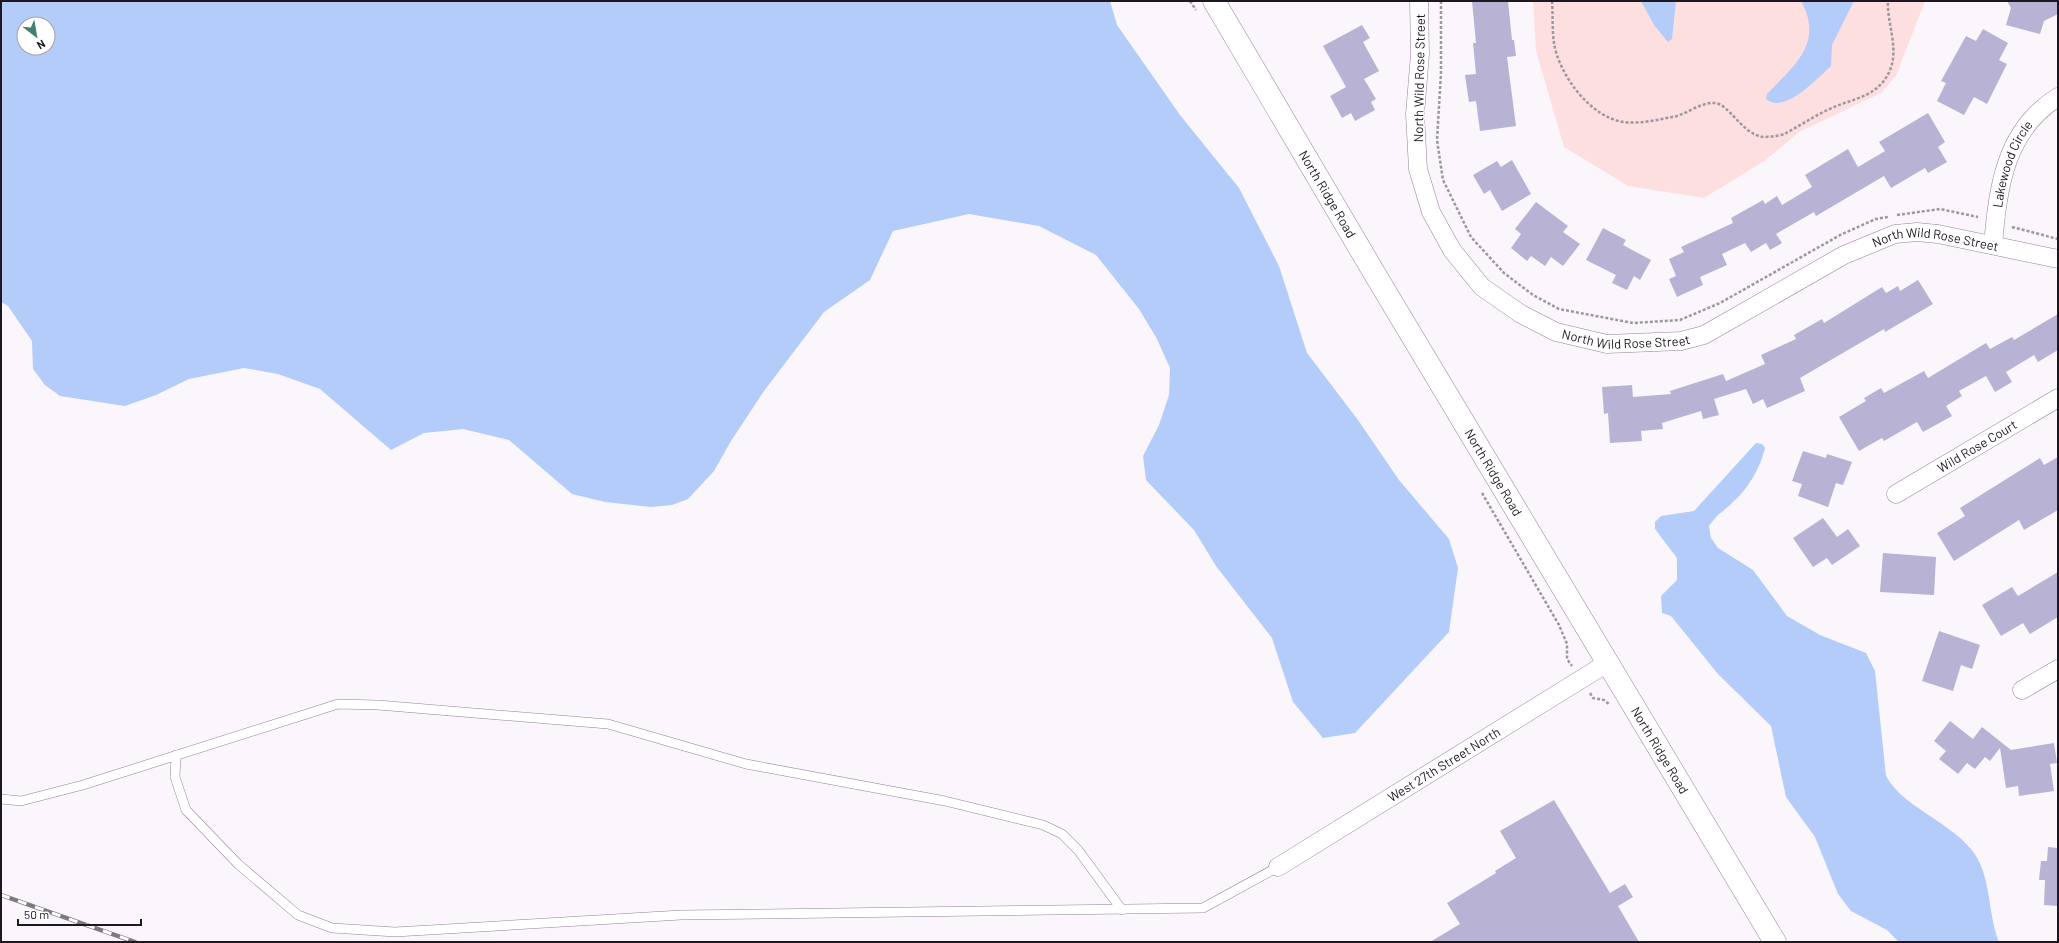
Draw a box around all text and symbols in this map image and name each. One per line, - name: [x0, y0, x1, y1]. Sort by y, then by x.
- street label: North Wild Rose Street: [1410, 13, 1428, 143]
- north arrow: [16, 16, 56, 56]
- text: N: [35, 38, 48, 52]
- street label: Lakewood Circle: [1989, 117, 2036, 209]
- street label: North Ridge Road: [1296, 147, 1360, 241]
- street label: North Wild Rose Street: [1870, 224, 2000, 254]
- street label: North Wild Rose Street: [1560, 326, 1692, 352]
- street label: Wild Rose Court: [1934, 416, 2020, 476]
- street label: North Ridge Road: [1461, 426, 1526, 519]
- street label: North Ridge Road: [1628, 704, 1692, 797]
- street label: West 27th Street North: [1385, 723, 1503, 805]
- scale bar: [18, 901, 141, 927]
- text: 50 m: [24, 907, 49, 921]

